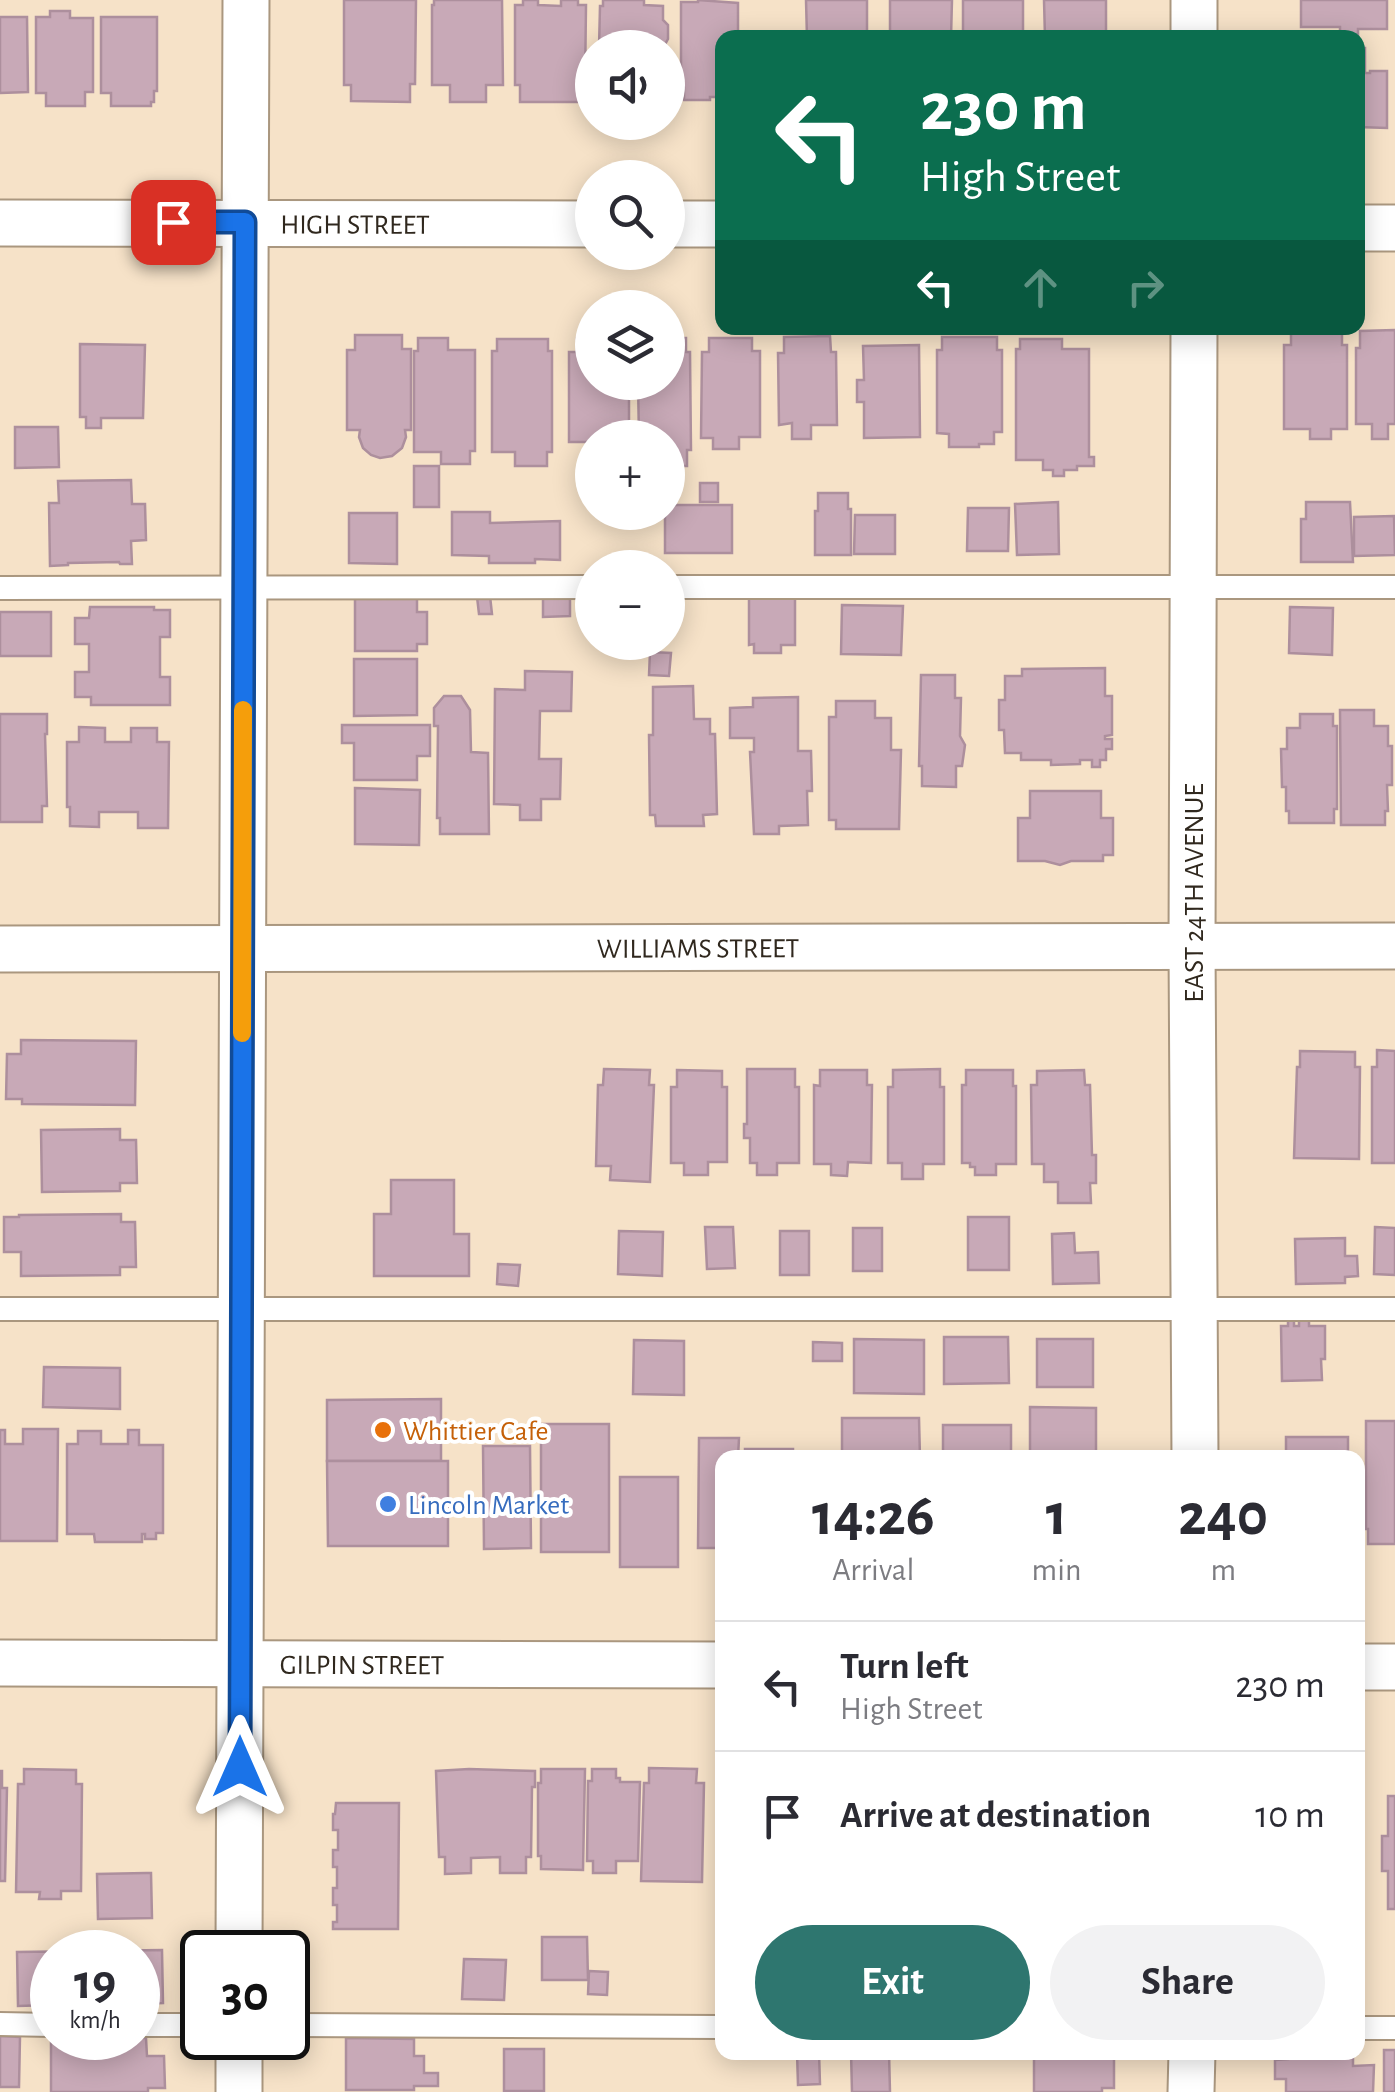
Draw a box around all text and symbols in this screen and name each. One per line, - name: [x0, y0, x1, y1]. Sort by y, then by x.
- map controls: [575, 30, 685, 660]
- button: sound: [575, 30, 685, 140]
- icon: left: [755, 70, 885, 200]
- text: 230 m: [920, 73, 1087, 143]
- text: High Street: [920, 155, 1120, 200]
- button: search: [575, 160, 685, 270]
- pin: [131, 180, 216, 265]
- icon: arrive: [146, 195, 201, 250]
- street label: HIGH STREET: [280, 211, 430, 240]
- icon: left: [908, 260, 963, 315]
- icon: ahead: [1013, 260, 1068, 315]
- icon: right: [1118, 260, 1173, 315]
- button: layers: [575, 290, 685, 400]
- button: +: [575, 420, 685, 530]
- button: −: [575, 550, 685, 660]
- street label: EAST 24TH AVENUE: [1181, 783, 1209, 1003]
- street label: WILLIAMS STREET: [597, 935, 799, 964]
- place label: Whittier Cafe: [403, 1418, 548, 1446]
- marker: Whittier Cafe: [372, 1419, 394, 1441]
- text: 14:26: [812, 1486, 935, 1546]
- text: 1: [1046, 1486, 1067, 1546]
- text: 240: [1178, 1486, 1268, 1546]
- place label: Lincoln Market: [408, 1492, 569, 1520]
- marker: Lincoln Market: [377, 1493, 399, 1515]
- text: Arrival: [832, 1554, 914, 1586]
- text: min: [1032, 1554, 1081, 1586]
- text: m: [1210, 1554, 1236, 1586]
- text: Turn left: [840, 1648, 968, 1686]
- street label: GILPIN STREET: [280, 1652, 445, 1680]
- icon: left: [755, 1659, 810, 1714]
- text: 230 m: [1235, 1667, 1325, 1705]
- text: High Street: [840, 1693, 982, 1725]
- position arrow: [188, 1715, 292, 1819]
- icon: arrive: [755, 1789, 810, 1844]
- text: Arrive at destination: [840, 1797, 1151, 1835]
- text: 10 m: [1255, 1797, 1325, 1835]
- button: Exit: [755, 1925, 1030, 2040]
- button: Share: [1050, 1925, 1325, 2040]
- speed limit sign: 30: [180, 1930, 310, 2060]
- text: 19: [74, 1958, 116, 2008]
- text: km/h: [69, 2008, 121, 2033]

